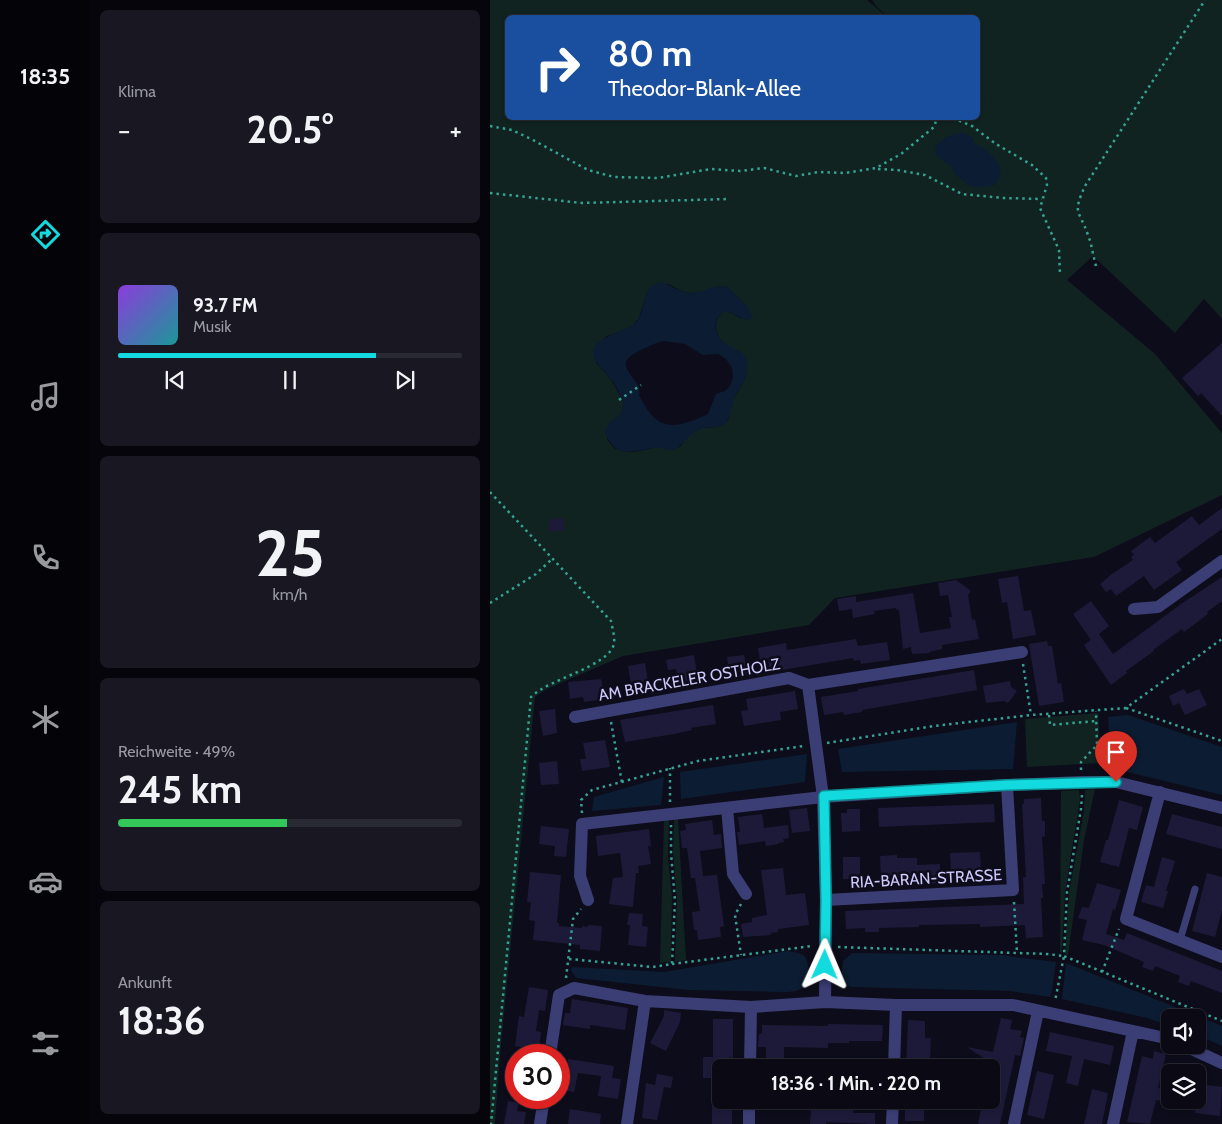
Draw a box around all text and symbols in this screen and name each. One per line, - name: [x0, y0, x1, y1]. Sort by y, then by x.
- text: 80 m: [608, 32, 692, 75]
- icon: right: [525, 35, 590, 100]
- text: 18:35: [20, 63, 70, 90]
- text: Theodor-Blank-Allee: [608, 75, 801, 102]
- text: Klima: [118, 82, 156, 101]
- text: 20.5°: [247, 106, 333, 153]
- text: −: [118, 113, 130, 147]
- text: +: [450, 113, 462, 147]
- icon: directions: [28, 217, 63, 252]
- text: 93.7 FM: [193, 294, 258, 317]
- text: Musik: [193, 317, 231, 336]
- icon: previous: [161, 366, 189, 394]
- icon: pause: [276, 366, 304, 394]
- icon: next: [391, 366, 419, 394]
- icon: music: [28, 379, 63, 414]
- text: 25: [255, 513, 325, 592]
- icon: phone: [28, 540, 63, 575]
- text: km/h: [272, 585, 308, 604]
- street label: AM BRACKELER OSTHOLZ: [597, 654, 781, 705]
- icon: climate: [28, 702, 63, 737]
- pin: [1095, 731, 1137, 782]
- icon: arrive: [1102, 738, 1130, 766]
- text: Reichweite · 49%: [118, 742, 235, 761]
- text: 245 km: [118, 766, 242, 813]
- icon: car: [28, 864, 63, 899]
- street label: RIA-BARAN-STRASSE: [850, 865, 1003, 892]
- position arrow: [798, 938, 850, 990]
- text: Ankunft: [118, 973, 172, 992]
- text: 18:36: [118, 997, 205, 1044]
- map controls: [1161, 1009, 1206, 1109]
- button: sound: [1161, 1009, 1206, 1054]
- icon: filters: [28, 1026, 63, 1061]
- speed limit sign: 30: [505, 1044, 570, 1109]
- button: layers: [1161, 1064, 1206, 1109]
- text: 18:36 · 1 Min. · 220 m: [771, 1072, 941, 1095]

